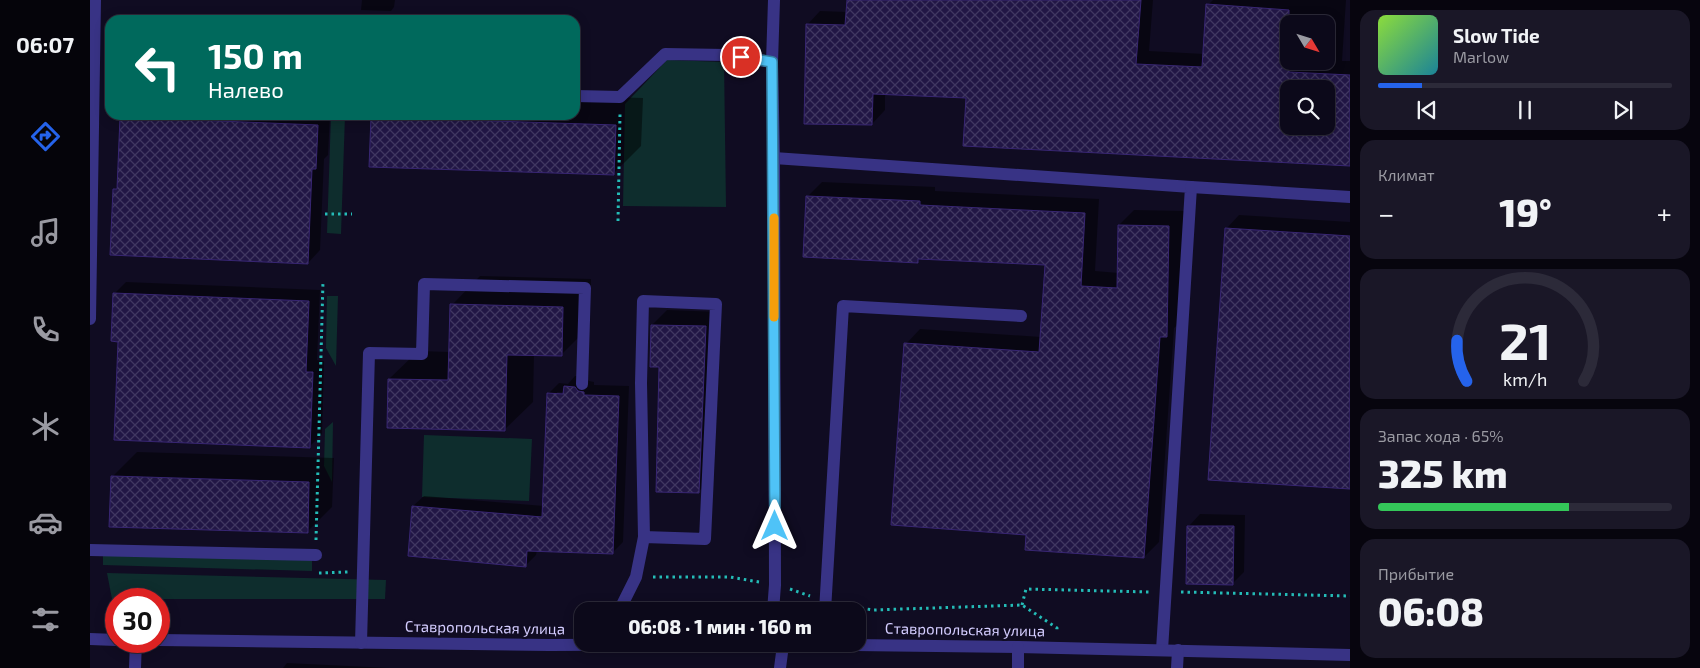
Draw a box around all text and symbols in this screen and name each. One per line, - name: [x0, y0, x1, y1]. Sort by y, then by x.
- north arrow: [1280, 15, 1335, 70]
- map controls: [1280, 15, 1335, 135]
- text: Slow Tide: [1453, 24, 1540, 47]
- text: 06:07: [16, 31, 74, 57]
- text: 150 m: [208, 34, 303, 76]
- icon: left: [125, 35, 190, 100]
- pin: [720, 36, 762, 78]
- icon: arrive: [727, 43, 755, 71]
- text: Marlow: [1453, 47, 1509, 66]
- text: Налево: [208, 76, 284, 102]
- button: search: [1280, 80, 1335, 135]
- icon: previous: [1413, 96, 1441, 124]
- icon: pause: [1511, 96, 1539, 124]
- icon: next: [1609, 96, 1637, 124]
- icon: directions: [28, 119, 63, 154]
- text: Климат: [1378, 165, 1435, 184]
- text: 19°: [1499, 189, 1552, 235]
- text: −: [1378, 196, 1394, 230]
- text: +: [1657, 196, 1672, 230]
- icon: music: [28, 215, 63, 250]
- text: 21: [1499, 308, 1551, 370]
- icon: phone: [28, 312, 63, 347]
- text: km/h: [1503, 368, 1547, 390]
- icon: climate: [28, 409, 63, 444]
- text: Запас хода · 65%: [1378, 426, 1504, 445]
- text: 325 km: [1378, 450, 1507, 496]
- position arrow: [748, 499, 800, 551]
- icon: car: [28, 505, 63, 540]
- text: Прибытие: [1378, 564, 1454, 583]
- speed limit sign: 30: [105, 588, 170, 653]
- text: 06:08: [1378, 588, 1484, 634]
- icon: filters: [28, 602, 63, 637]
- text: 06:08 · 1 мин · 160 m: [628, 615, 812, 638]
- street label: Ставропольская улица: [405, 617, 565, 638]
- street label: Ставропольская улица: [885, 619, 1045, 640]

